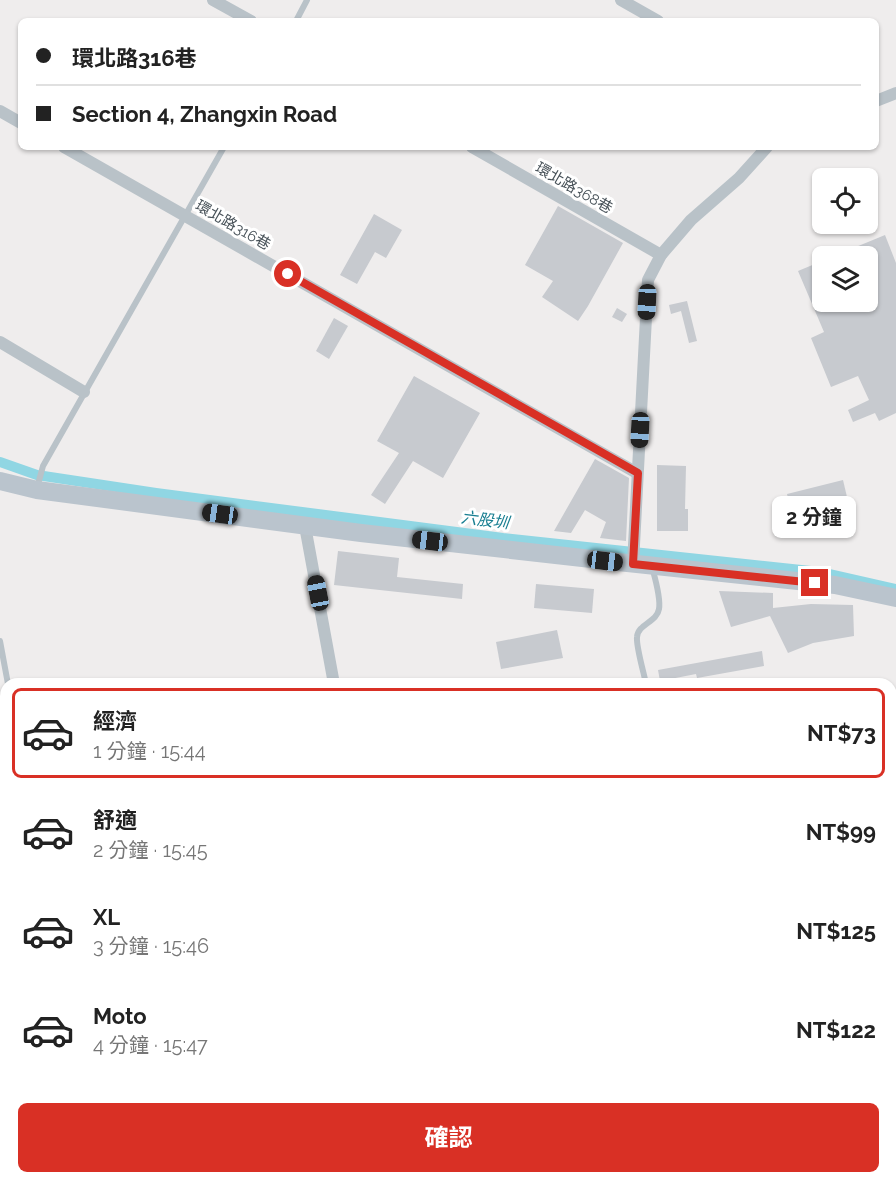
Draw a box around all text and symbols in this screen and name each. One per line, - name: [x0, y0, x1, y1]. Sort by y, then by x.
- text: 環北路316巷: [72, 45, 197, 71]
- text: Section 4, Zhangxin Road: [72, 101, 337, 127]
- street label: 環北路368巷: [532, 159, 616, 217]
- map controls: [812, 168, 878, 312]
- button: locate: [812, 168, 878, 234]
- street label: 環北路316巷: [192, 196, 274, 254]
- button: layers: [812, 246, 878, 312]
- route start: [274, 260, 301, 287]
- car: [637, 284, 657, 320]
- car: [630, 412, 650, 448]
- callout: 2 分鐘: [773, 496, 857, 538]
- car: [201, 503, 239, 525]
- text: 2 分鐘: [786, 505, 842, 529]
- water label: 六股圳: [460, 508, 512, 533]
- car: [411, 530, 449, 552]
- car: [586, 550, 624, 572]
- route end: [801, 569, 828, 596]
- car: [306, 574, 330, 612]
- icon: car: [21, 706, 75, 760]
- text: 經濟: [93, 708, 137, 734]
- text: NT$73: [807, 720, 876, 746]
- text: 1 分鐘 · 15:44: [93, 739, 206, 763]
- icon: car: [21, 805, 75, 859]
- text: 舒適: [93, 807, 137, 833]
- text: NT$99: [806, 819, 876, 845]
- text: 2 分鐘 · 15:45: [93, 838, 208, 862]
- icon: car: [21, 904, 75, 958]
- text: XL: [93, 904, 120, 930]
- text: NT$125: [796, 918, 876, 944]
- text: 3 分鐘 · 15:46: [93, 934, 209, 958]
- icon: car: [21, 1003, 75, 1057]
- text: Moto: [93, 1003, 147, 1029]
- text: NT$122: [796, 1017, 876, 1043]
- text: 4 分鐘 · 15:47: [93, 1033, 208, 1057]
- button: 確認: [18, 1103, 879, 1172]

